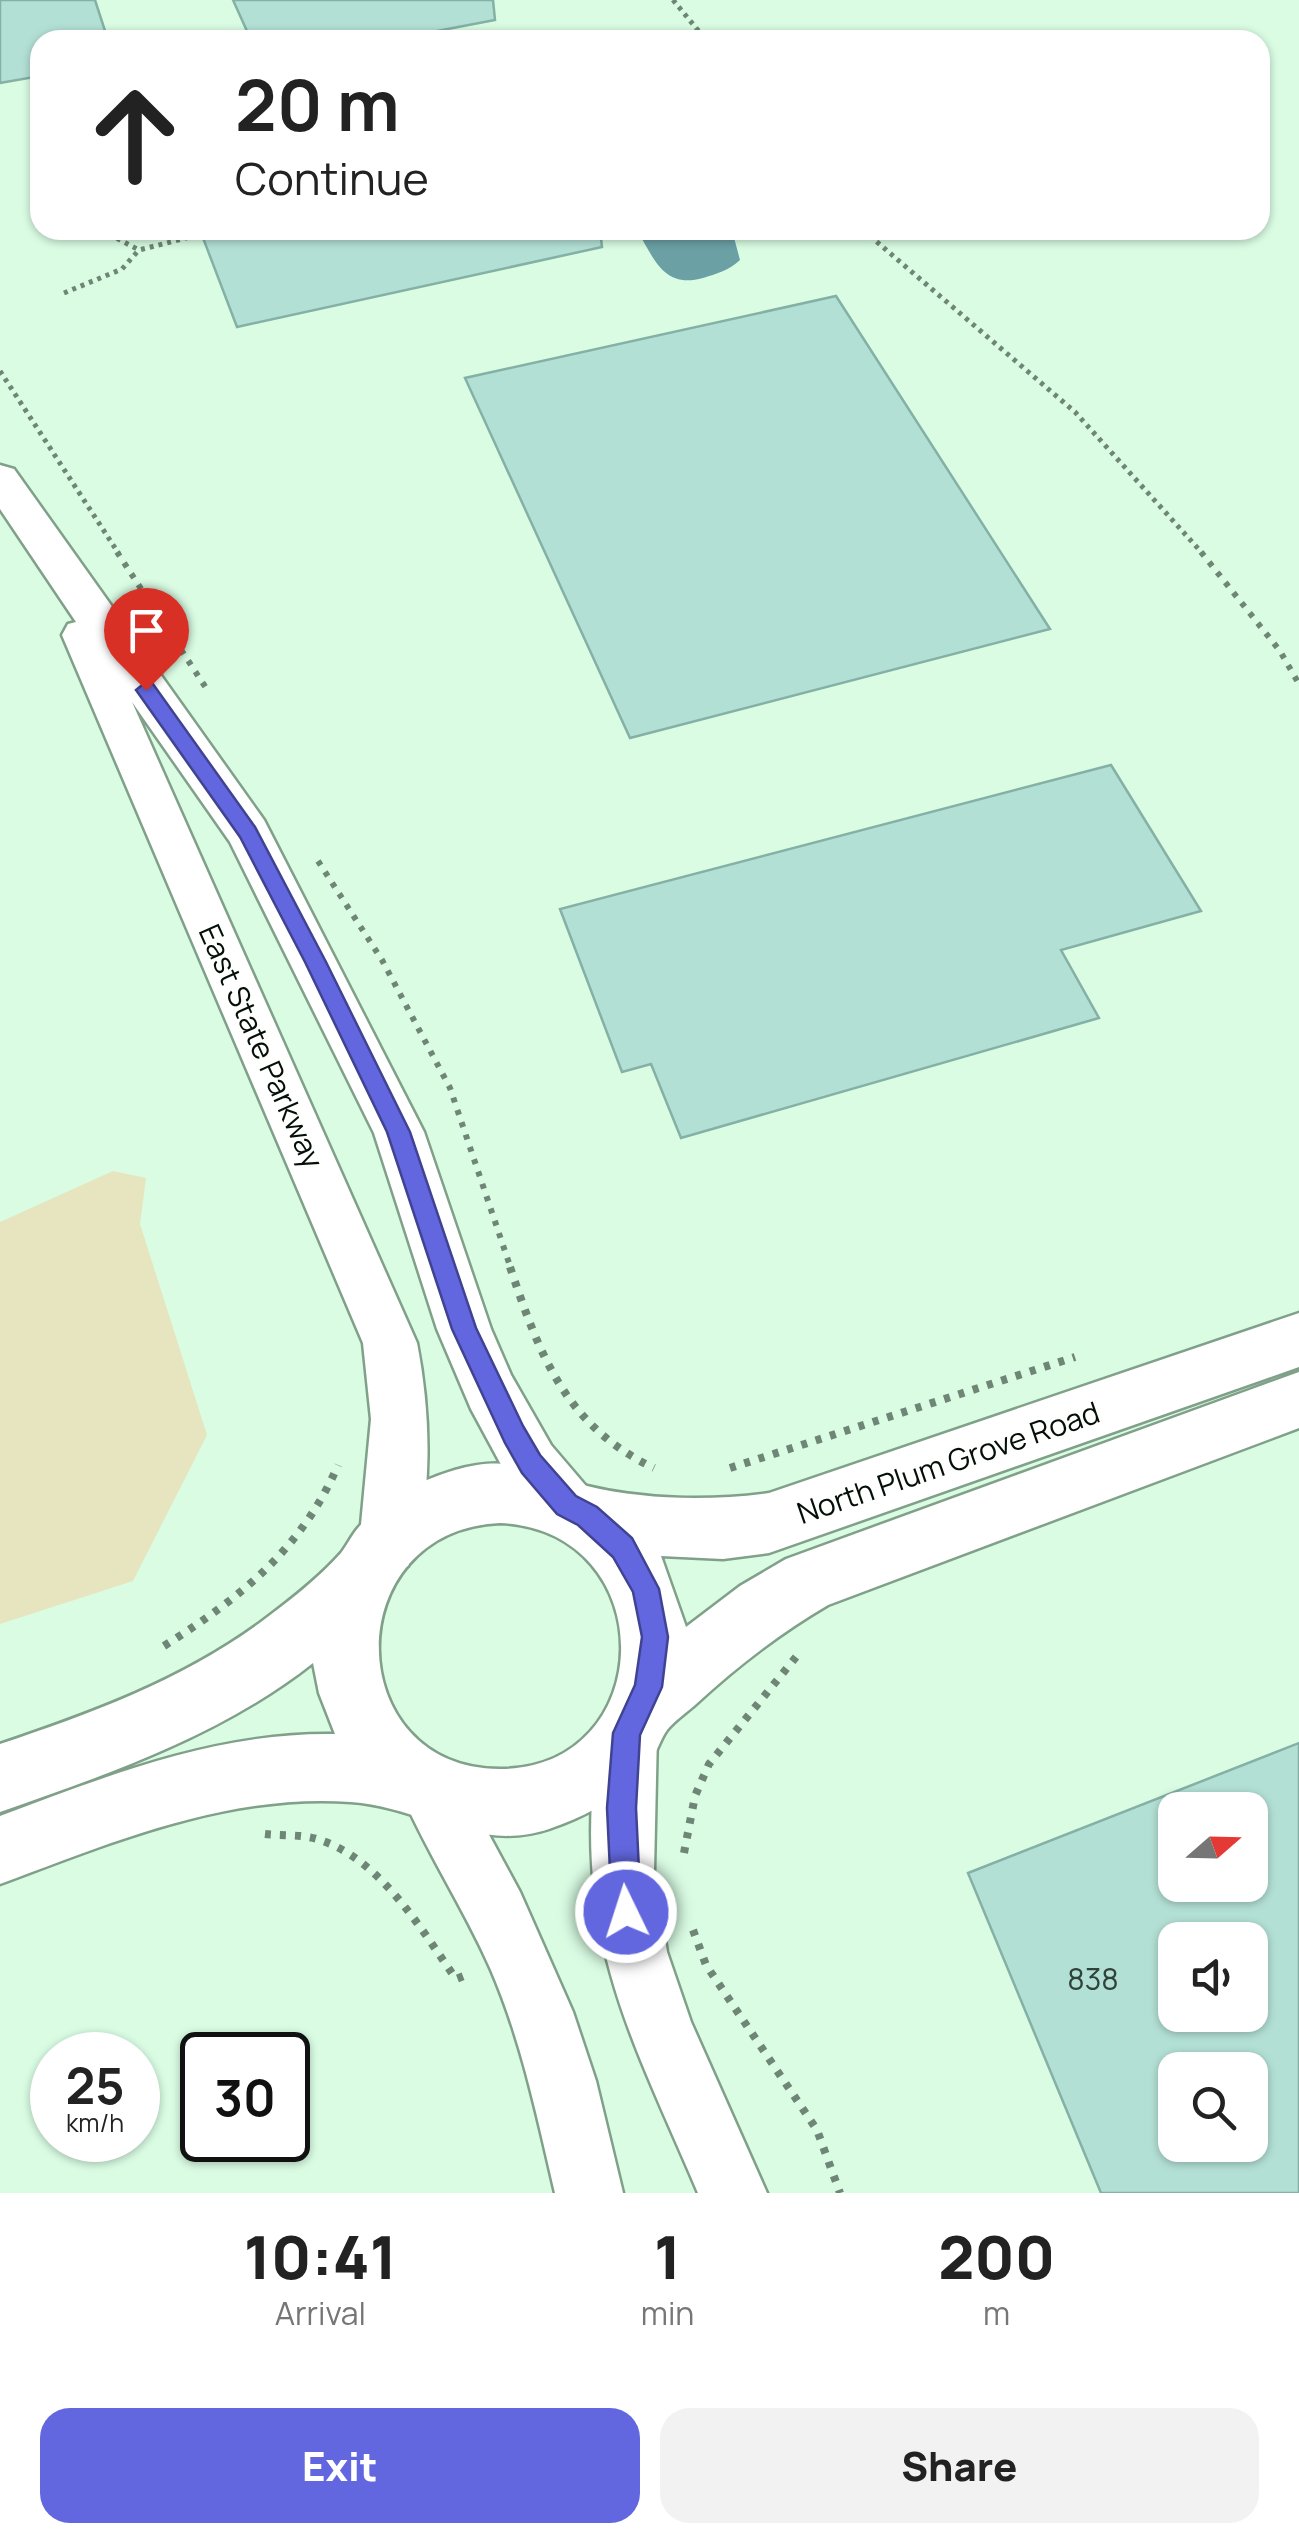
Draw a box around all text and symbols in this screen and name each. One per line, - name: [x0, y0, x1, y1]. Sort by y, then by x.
- text: 20 m: [235, 56, 400, 152]
- icon: ahead: [70, 70, 200, 200]
- text: Continue: [235, 147, 429, 209]
- pin: [104, 588, 189, 691]
- icon: arrive: [119, 603, 174, 658]
- street label: East State Parkway: [190, 917, 334, 1175]
- street label: North Plum Grove Road: [791, 1391, 1105, 1533]
- north arrow: [1158, 1792, 1268, 1902]
- map controls: [1158, 1792, 1268, 2162]
- position arrow: [574, 1860, 678, 1964]
- button: sound: [1158, 1922, 1268, 2032]
- house number: 838: [1067, 1958, 1119, 1999]
- speed limit sign: 30: [180, 2032, 310, 2162]
- text: 25: [65, 2051, 125, 2119]
- button: search: [1158, 2052, 1268, 2162]
- text: km/h: [66, 2105, 124, 2140]
- text: 10:41: [244, 2215, 397, 2297]
- text: 1: [654, 2215, 681, 2297]
- text: 200: [938, 2215, 1055, 2297]
- text: Arrival: [275, 2291, 366, 2335]
- text: min: [641, 2291, 694, 2335]
- text: m: [983, 2291, 1010, 2335]
- button: Exit: [40, 2408, 640, 2523]
- button: Share: [660, 2408, 1259, 2523]

